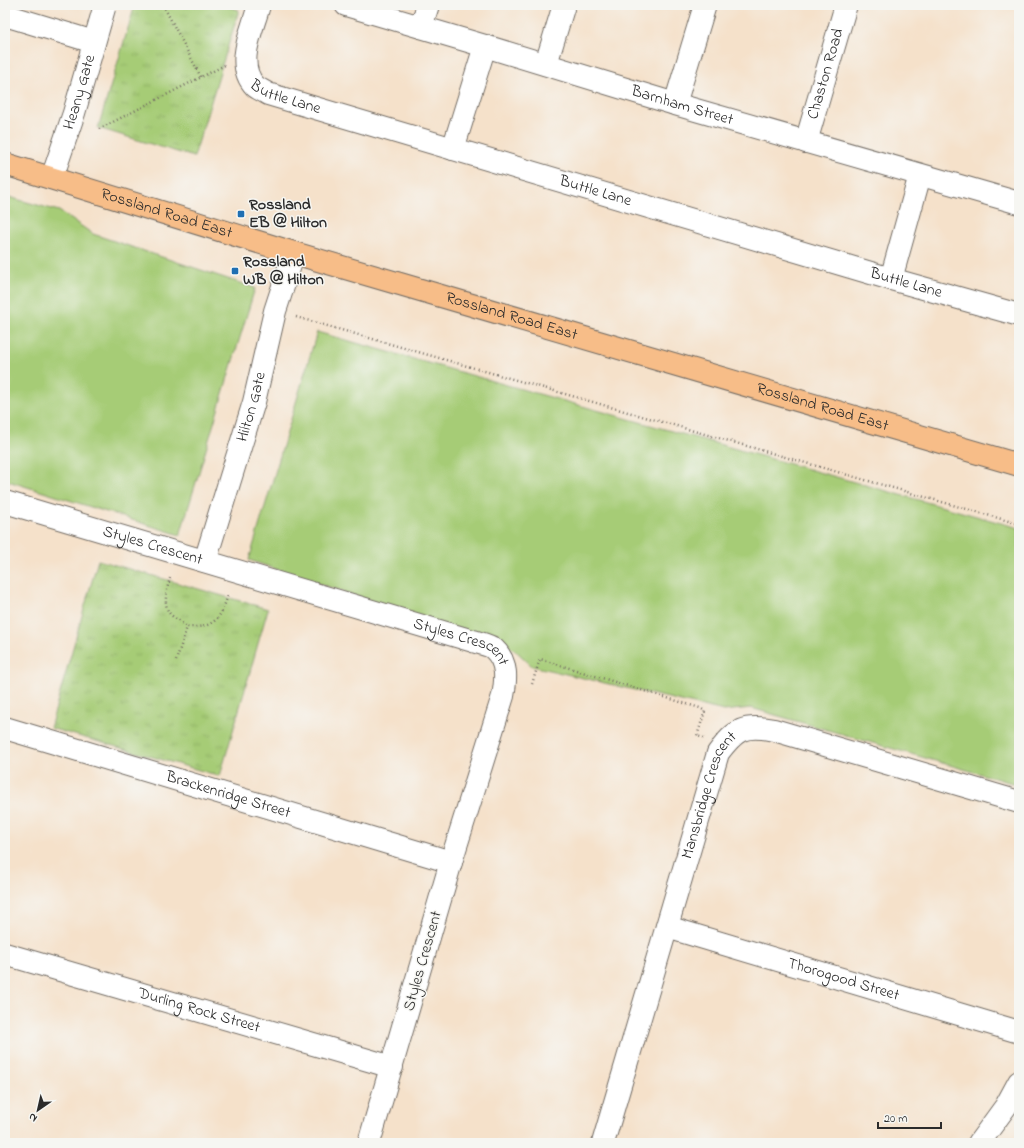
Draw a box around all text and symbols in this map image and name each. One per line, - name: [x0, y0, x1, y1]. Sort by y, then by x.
- street label: Chaston Road: [801, 26, 851, 122]
- street label: Heany Gate: [57, 51, 102, 133]
- street label: Buttle Lane: [243, 73, 325, 121]
- street label: Barnham Street: [627, 79, 737, 132]
- street label: Buttle Lane: [555, 169, 635, 214]
- street label: Rossland Road East: [98, 182, 236, 245]
- place label: Rossland EB @ Hilton: [248, 193, 327, 235]
- marker: Rossland EB @ Hilton: [236, 209, 246, 219]
- place label: Rossland WB @ Hilton: [242, 250, 324, 292]
- street label: Buttle Lane: [866, 261, 946, 305]
- marker: Rossland WB @ Hilton: [230, 266, 240, 276]
- street label: Rossland Road East: [443, 286, 581, 347]
- street label: Hilton Gate: [230, 369, 273, 445]
- street label: Rossland Road East: [754, 377, 892, 438]
- street label: Styles Crescent: [100, 520, 206, 572]
- street label: Styles Crescent: [410, 612, 515, 669]
- street label: Mansbridge Crescent: [675, 725, 743, 862]
- street label: Brackenridge Street: [162, 765, 294, 825]
- street label: Styles Crescent: [397, 908, 449, 1014]
- street label: Thorogood Street: [784, 952, 903, 1008]
- street label: Durling Rock Street: [134, 981, 263, 1040]
- north arrow: [18, 1090, 58, 1130]
- scale bar: [878, 1104, 941, 1130]
- text: N: [25, 1109, 41, 1126]
- text: 20 m: [884, 1110, 907, 1128]

